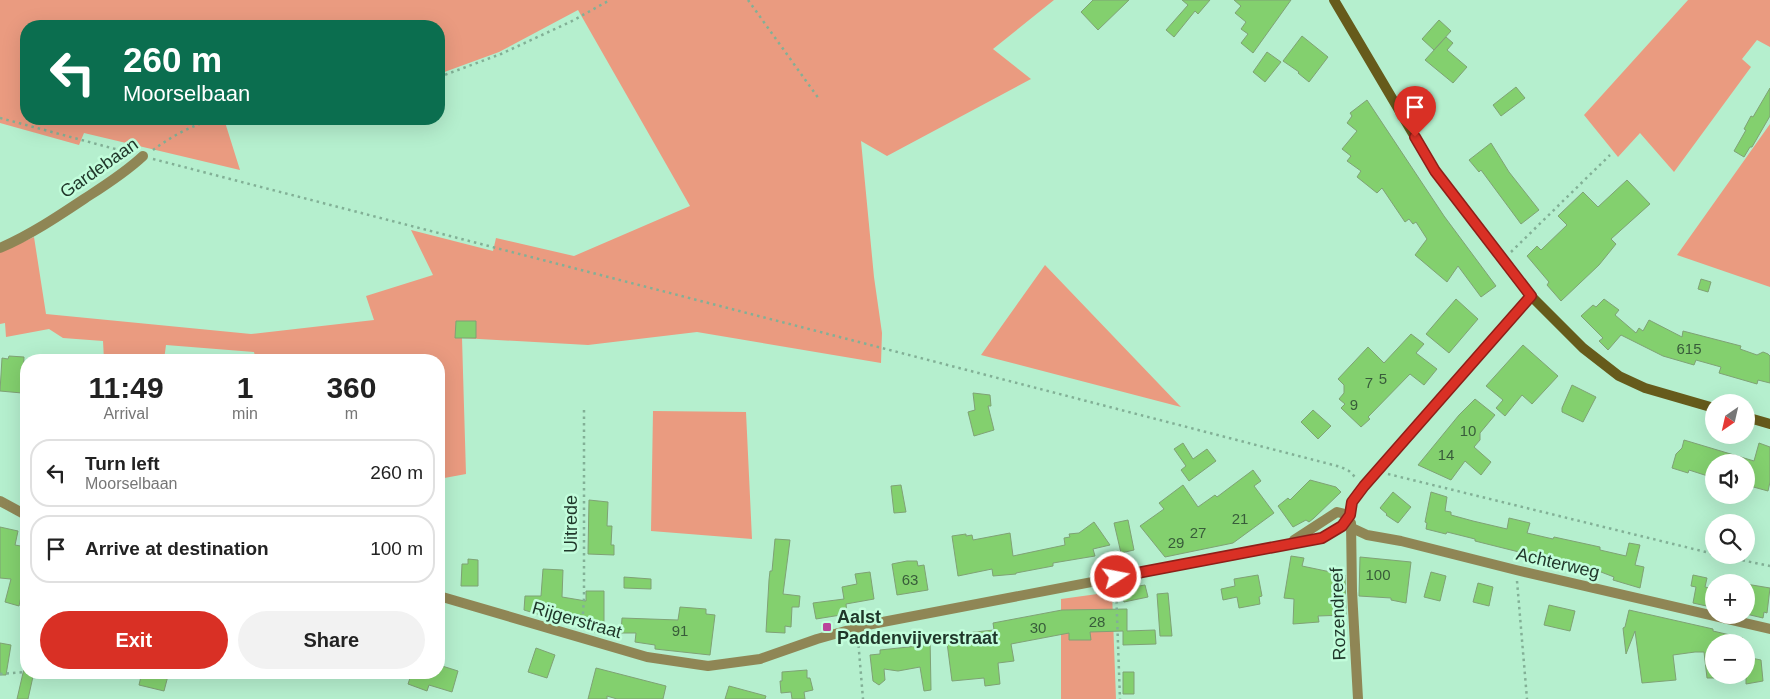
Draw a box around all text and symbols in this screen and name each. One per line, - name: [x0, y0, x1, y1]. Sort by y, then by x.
- icon: left: [40, 40, 105, 105]
- text: 260 m: [123, 40, 222, 79]
- text: Moorselbaan: [123, 81, 250, 106]
- pin: [1394, 86, 1436, 137]
- icon: arrive: [1401, 93, 1429, 121]
- street label: Gardebaan: [56, 134, 142, 202]
- house number: 615: [1676, 340, 1702, 357]
- house number: 5: [1379, 370, 1387, 387]
- text: 11:49: [89, 371, 164, 404]
- text: 1: [237, 371, 253, 404]
- text: 360: [326, 371, 376, 404]
- house number: 7: [1365, 374, 1373, 391]
- north arrow: [1705, 394, 1755, 444]
- map controls: [1705, 394, 1755, 684]
- house number: 9: [1350, 396, 1358, 413]
- text: Arrival: [103, 405, 149, 422]
- text: min: [232, 405, 258, 422]
- text: m: [345, 405, 358, 422]
- house number: 10: [1460, 422, 1476, 439]
- house number: 14: [1438, 446, 1454, 463]
- text: Turn left: [85, 453, 160, 474]
- button: sound: [1705, 454, 1755, 504]
- icon: left: [42, 459, 70, 487]
- text: 260 m: [370, 462, 423, 483]
- text: Moorselbaan: [85, 475, 178, 492]
- street label: Uitrede: [561, 495, 581, 553]
- house number: 21: [1232, 510, 1248, 527]
- button: search: [1705, 514, 1755, 564]
- house number: 27: [1190, 524, 1206, 541]
- house number: 29: [1168, 534, 1184, 551]
- icon: arrive: [42, 535, 70, 563]
- text: Arrive at destination: [85, 538, 269, 559]
- text: 100 m: [370, 538, 423, 559]
- street label: Achterweg: [1514, 544, 1602, 582]
- position arrow: [1089, 550, 1141, 602]
- street label: Rozendreef: [1326, 566, 1350, 661]
- house number: 100: [1365, 566, 1391, 583]
- house number: 63: [902, 571, 918, 588]
- button: +: [1705, 574, 1755, 624]
- street label: Rijgerstraat: [530, 598, 624, 642]
- place label: Aalst Paddenvijverstraat: [837, 607, 998, 648]
- button: Exit: [40, 611, 228, 669]
- button: Share: [238, 611, 425, 669]
- house number: 28: [1089, 613, 1105, 630]
- house number: 30: [1030, 619, 1046, 636]
- marker: Aalst Paddenvijverstraat: [821, 621, 833, 633]
- house number: 91: [672, 622, 688, 639]
- button: −: [1705, 634, 1755, 684]

